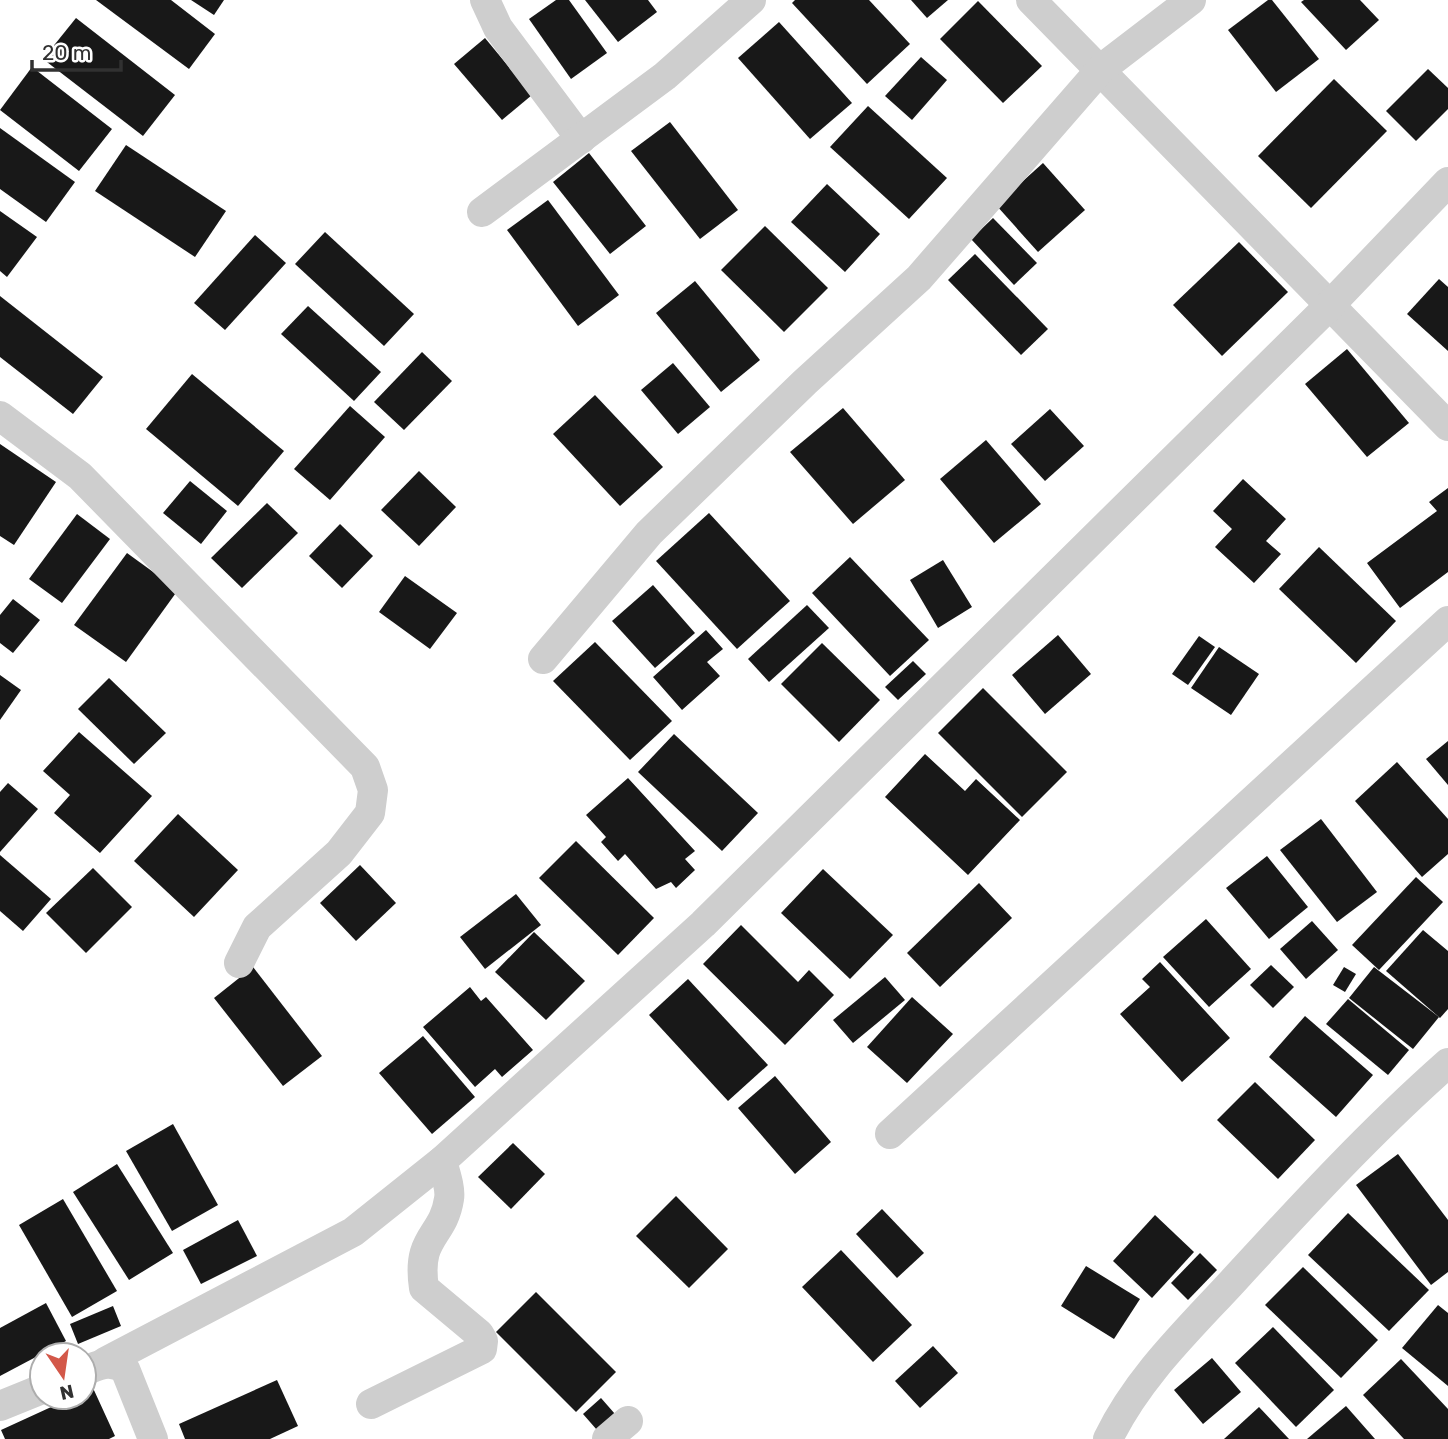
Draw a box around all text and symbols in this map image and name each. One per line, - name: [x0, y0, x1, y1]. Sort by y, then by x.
- scale bar: [32, 28, 121, 72]
- text: 20 m: [42, 40, 91, 65]
- north arrow: [28, 1341, 98, 1411]
- text: N: [57, 1379, 76, 1405]

